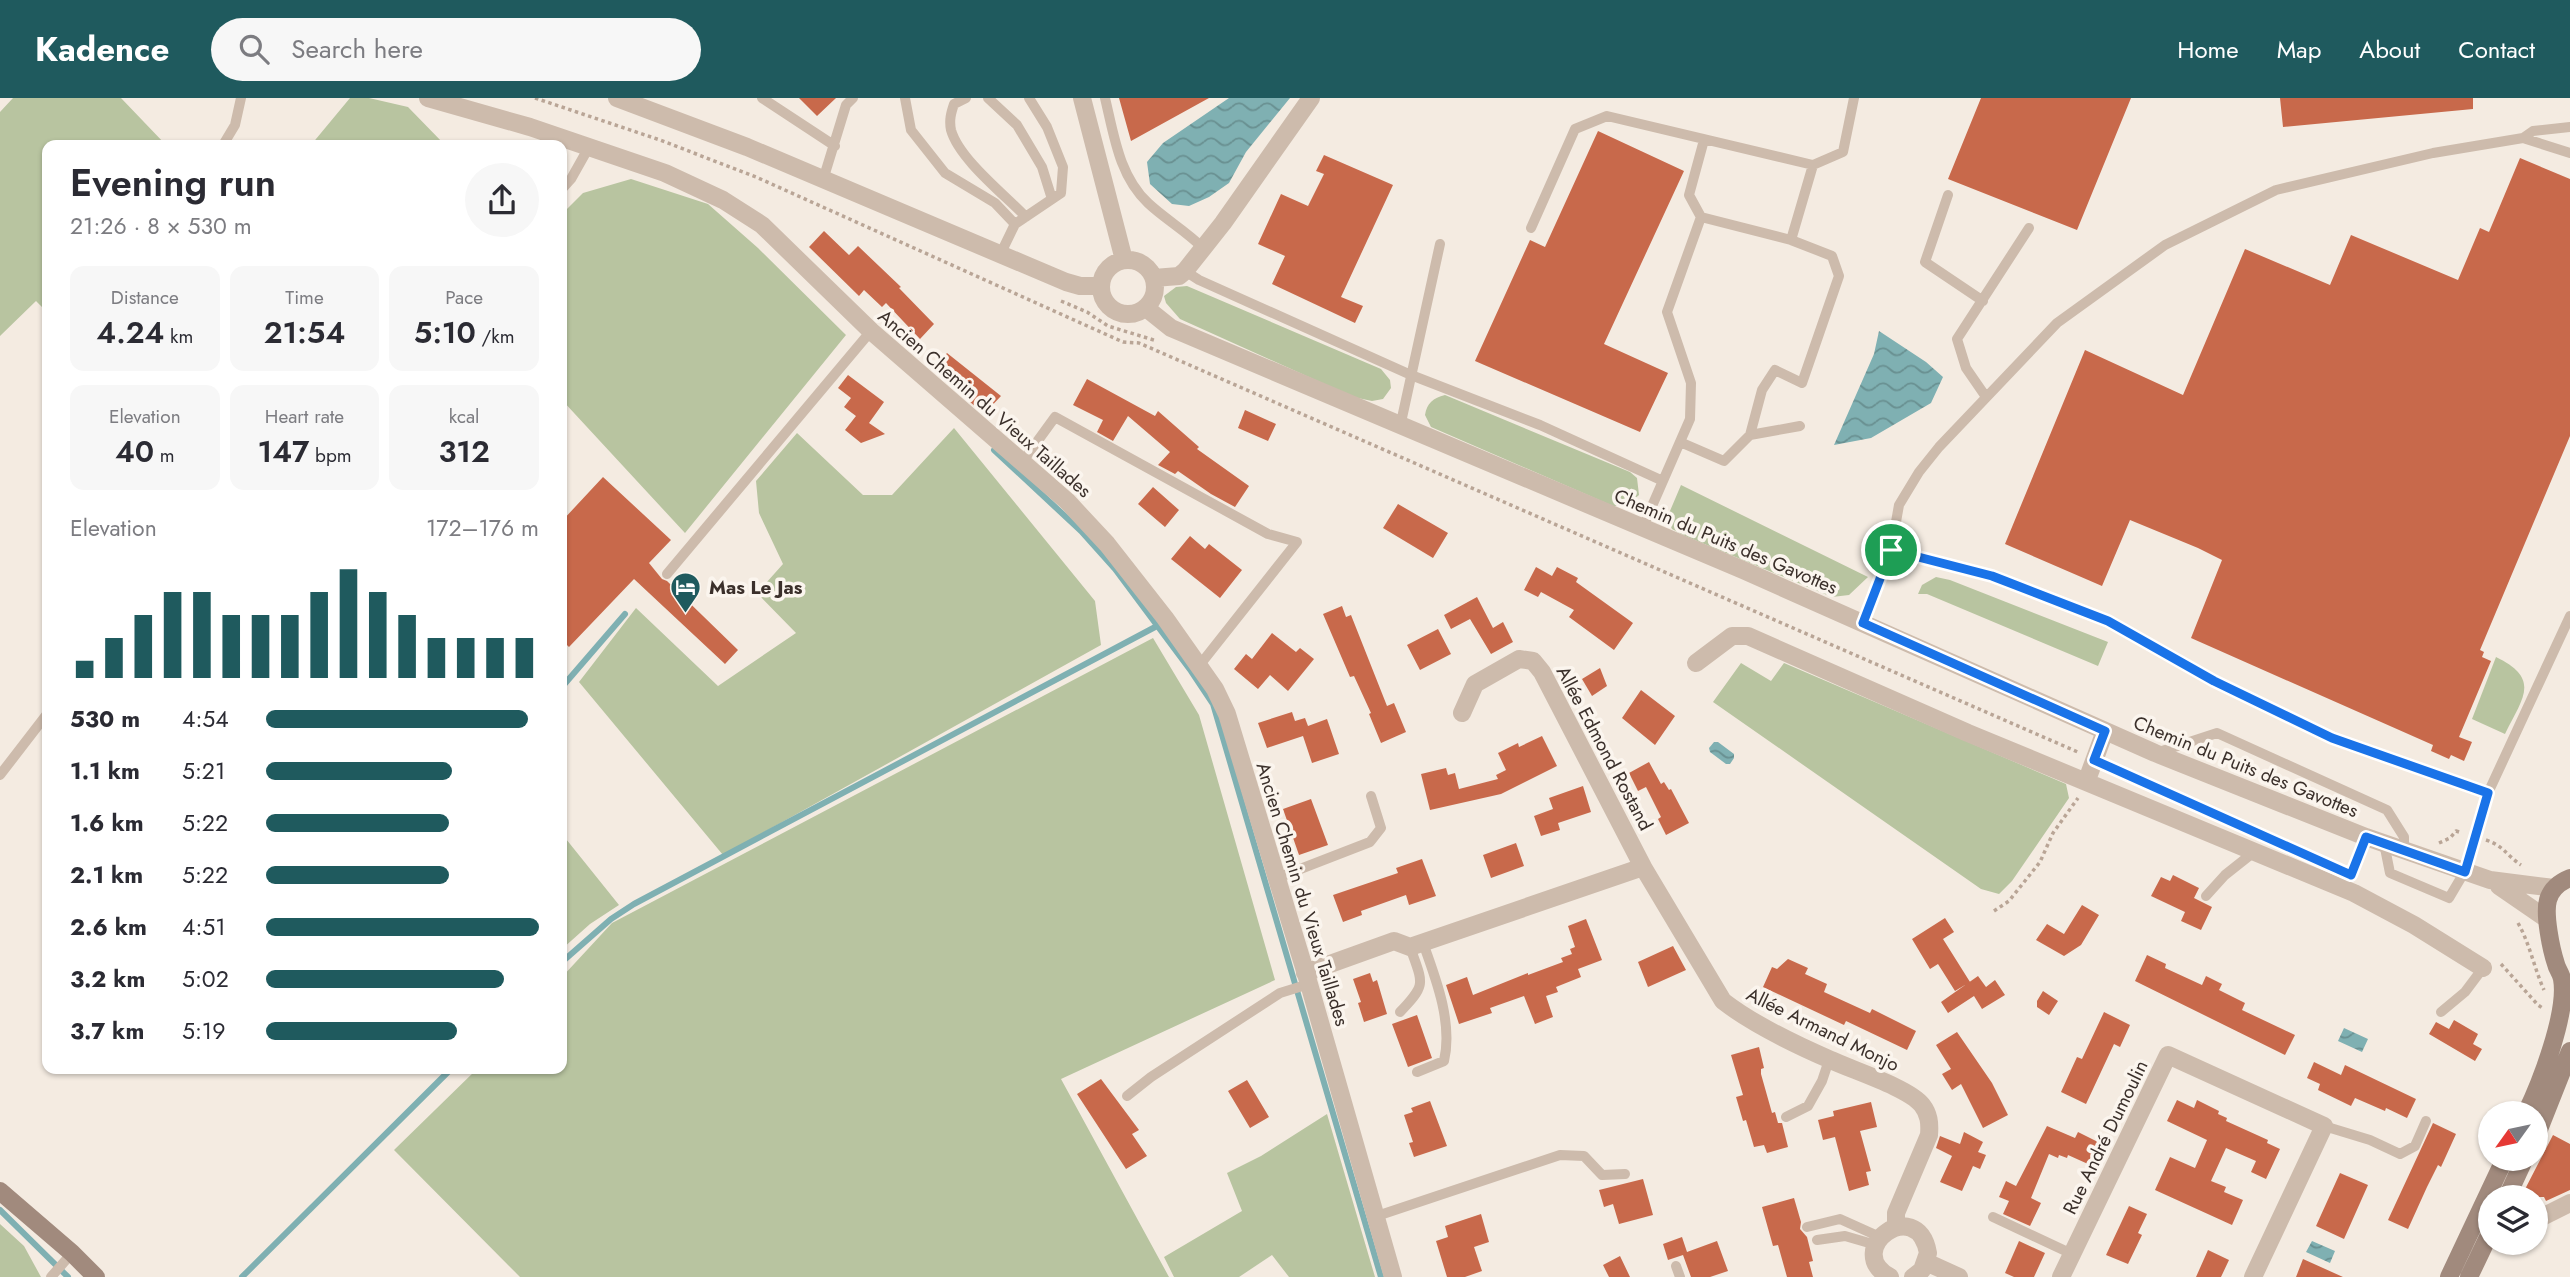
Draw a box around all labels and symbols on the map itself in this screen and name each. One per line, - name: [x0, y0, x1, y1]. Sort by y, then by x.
- street label: Ancien Chemin du Vieux Taillades: [872, 303, 1097, 504]
- street label: Chemin du Puits des Gavottes: [1610, 482, 1842, 601]
- pin: [1861, 520, 1921, 580]
- hotel icon: Mas Le Jas: [669, 570, 703, 614]
- place label: Mas Le Jas: [709, 574, 803, 601]
- street label: Allée Edmond Rostand: [1550, 661, 1659, 835]
- street label: Chemin du Puits des Gavottes: [2129, 709, 2363, 824]
- street label: Ancien Chemin du Vieux Taillades: [1249, 759, 1356, 1030]
- street label: Allée Armand Monjo: [1742, 981, 1904, 1078]
- street label: Rue André Dumoulin: [2056, 1056, 2155, 1219]
- north arrow: [2478, 1101, 2548, 1171]

